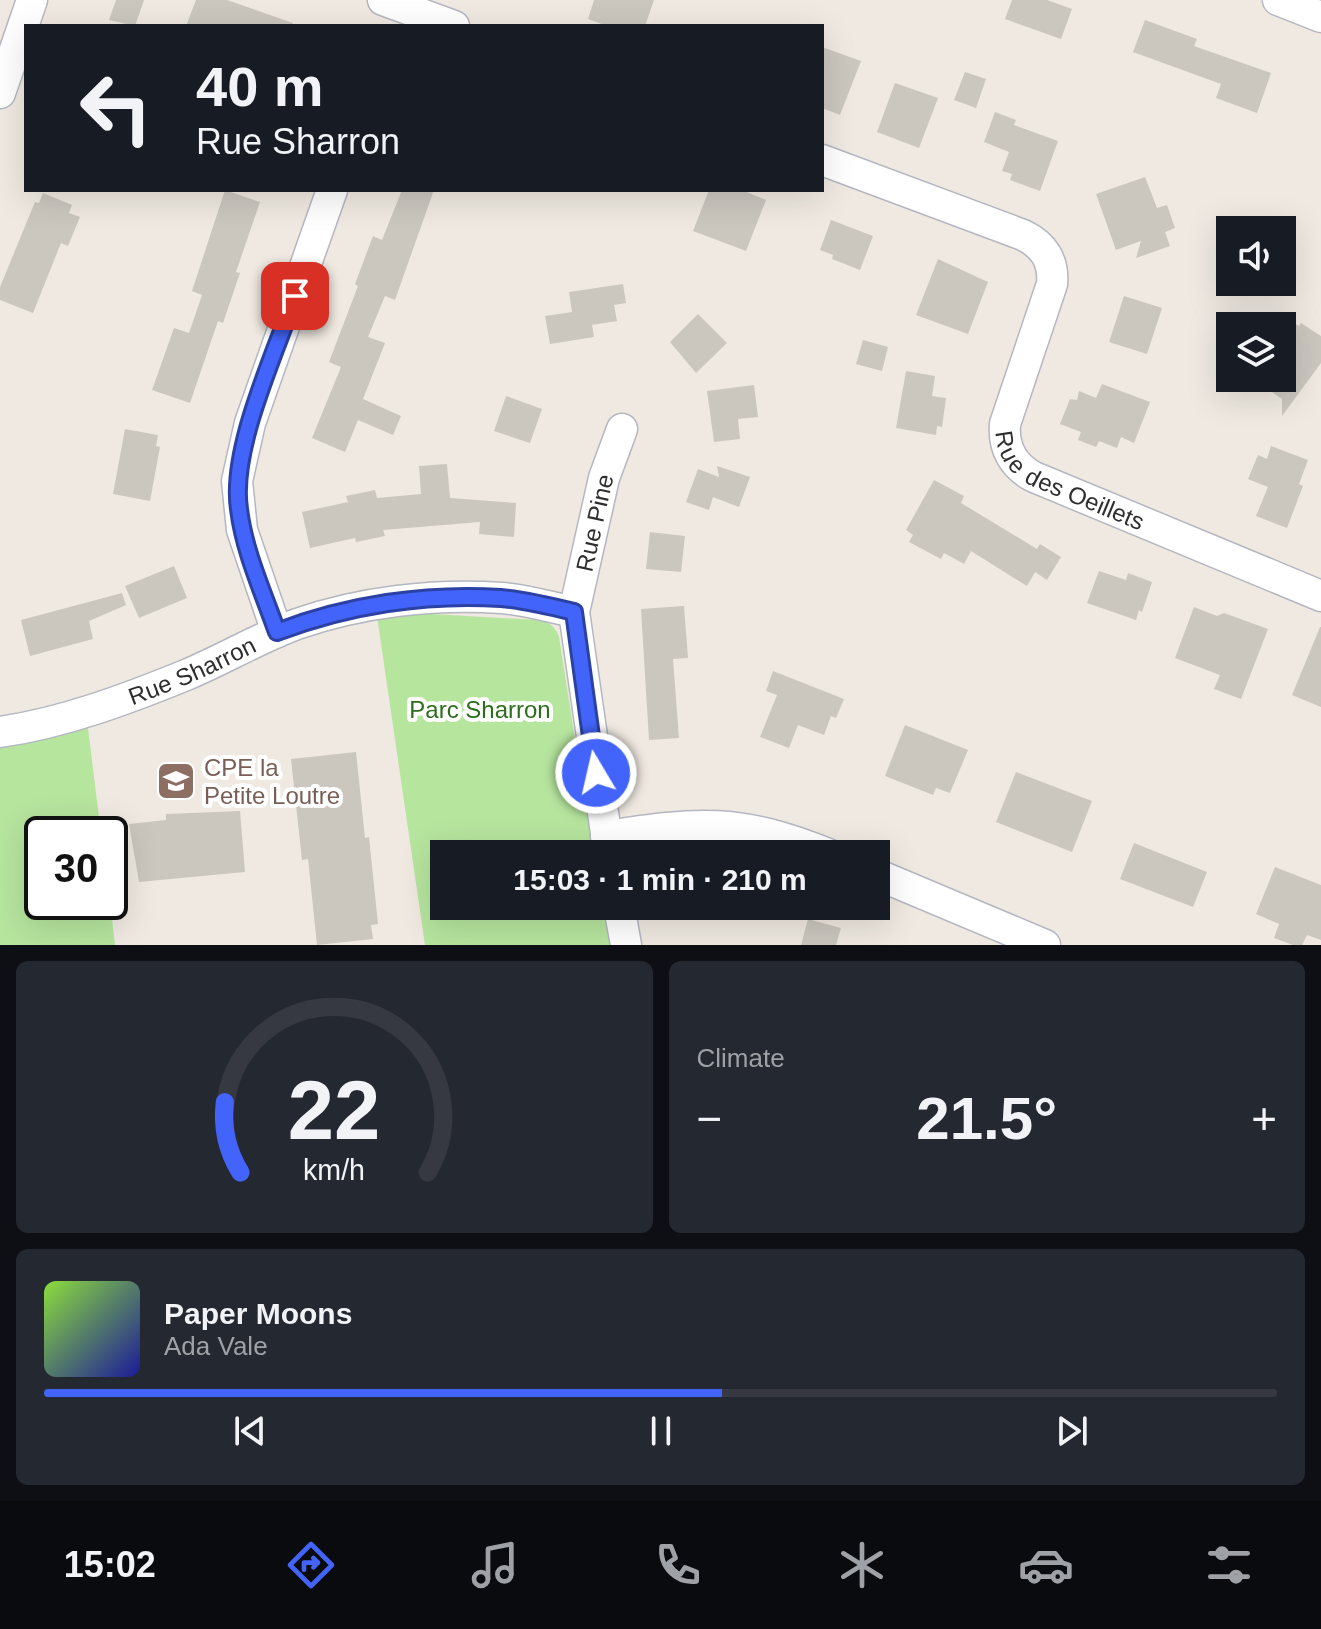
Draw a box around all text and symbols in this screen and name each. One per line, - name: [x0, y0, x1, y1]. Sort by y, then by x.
- text: 40 m: [196, 55, 324, 118]
- icon: left: [64, 56, 168, 160]
- text: Rue Sharron: [196, 121, 400, 162]
- map controls: [1216, 216, 1296, 392]
- button: sound: [1216, 216, 1296, 296]
- pin: [261, 262, 329, 330]
- icon: arrive: [273, 274, 317, 318]
- button: layers: [1216, 312, 1296, 392]
- street label: Rue des Oeillets: [991, 429, 1148, 535]
- street label: Rue Pine: [570, 472, 618, 574]
- street label: Rue Sharron: [124, 631, 260, 710]
- park label: Parc Sharron: [409, 696, 551, 723]
- position arrow: [554, 731, 638, 815]
- place label: CPE la Petite Loutre: [204, 754, 340, 809]
- school or university icon: CPE la Petite Loutre: [155, 760, 197, 802]
- speed limit sign: 30: [24, 816, 128, 920]
- text: 15:03 · 1 min · 210 m: [513, 863, 807, 896]
- text: Climate: [697, 1043, 785, 1073]
- text: 22: [288, 1064, 381, 1157]
- text: 21.5°: [916, 1085, 1057, 1152]
- text: −: [697, 1094, 722, 1143]
- text: +: [1251, 1094, 1277, 1143]
- text: km/h: [303, 1154, 365, 1186]
- text: Paper Moons: [164, 1297, 352, 1330]
- text: Ada Vale: [164, 1331, 268, 1361]
- icon: previous: [228, 1409, 272, 1453]
- icon: pause: [639, 1409, 683, 1453]
- icon: next: [1050, 1409, 1094, 1453]
- icon: directions: [283, 1537, 339, 1593]
- icon: music: [467, 1537, 523, 1593]
- icon: phone: [650, 1537, 706, 1593]
- icon: climate: [834, 1537, 890, 1593]
- icon: car: [1018, 1537, 1074, 1593]
- icon: filters: [1201, 1537, 1257, 1593]
- text: 15:02: [64, 1544, 156, 1585]

